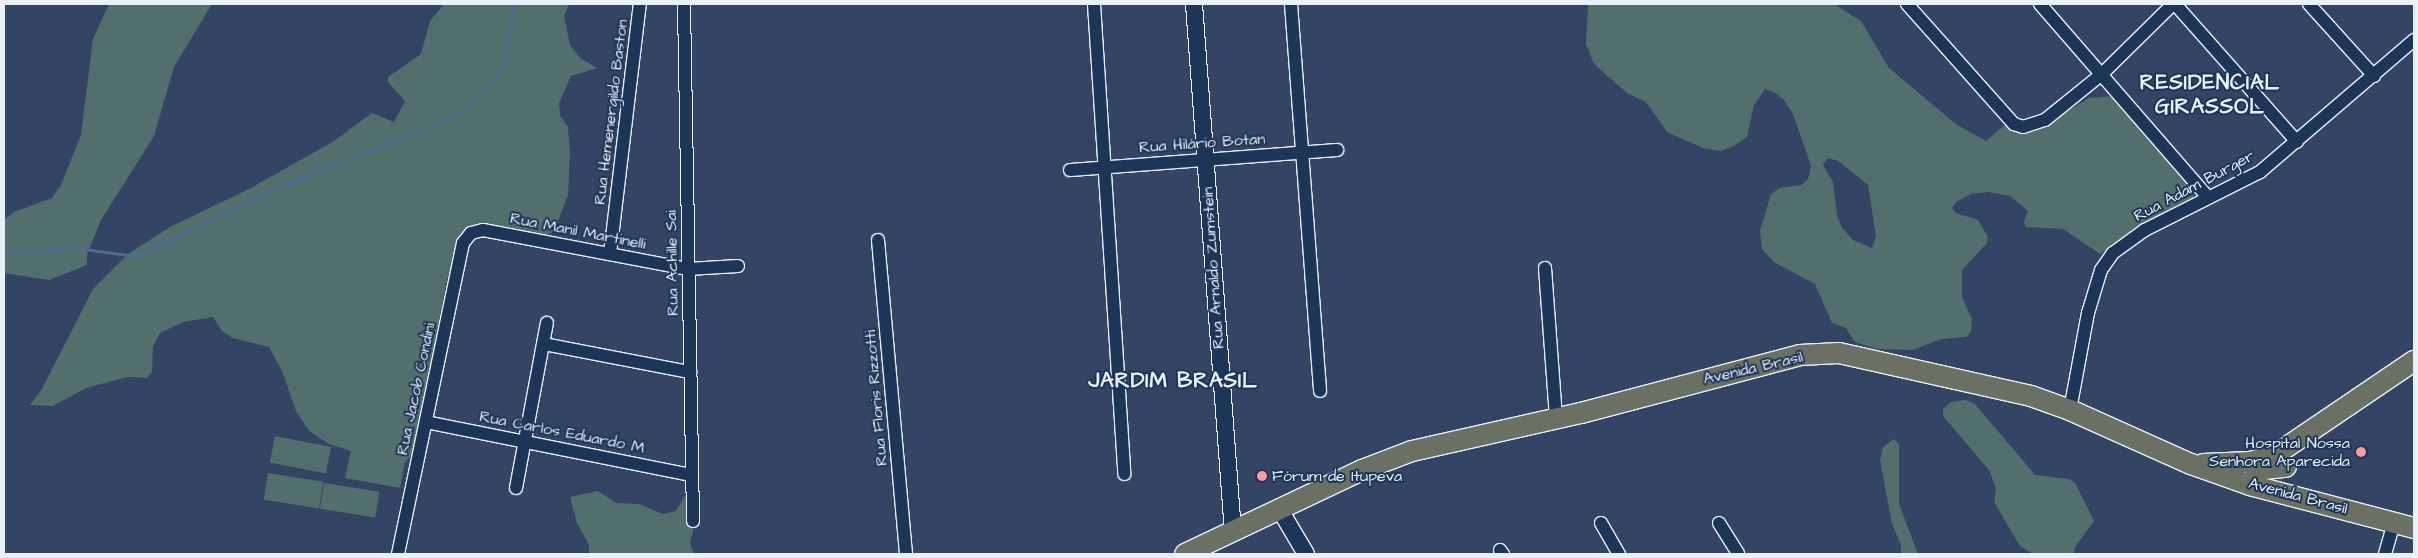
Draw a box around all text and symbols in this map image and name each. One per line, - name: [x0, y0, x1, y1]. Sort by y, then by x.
- street label: Rua Hemenergildo Baston: [590, 18, 632, 206]
- district label: RESIDENCIAL GIRASSOL: [2138, 70, 2282, 120]
- street label: Rua Hilário Botan: [1138, 129, 1266, 157]
- street label: Rua Adam Burger: [2131, 146, 2257, 226]
- street label: Rua Arnaldo Zumstein: [1198, 186, 1228, 350]
- street label: Rua Manil Martinelli: [508, 208, 648, 254]
- street label: Rua Achille Sai: [661, 210, 683, 316]
- street label: Rua Jacob Condini: [393, 321, 439, 457]
- street label: Rua Floris Rizzotti: [860, 329, 892, 467]
- street label: Avenida Brasil: [1701, 347, 1805, 389]
- district label: JARDIM BRASIL: [1087, 368, 1259, 394]
- street label: Rua Carlos Eduardo M: [478, 407, 646, 457]
- place label: Hospital Nossa Senhora Aparecida: [2209, 433, 2350, 471]
- marker: Hospital Nossa Senhora Aparecida: [2354, 445, 2368, 459]
- place label: Fórum de Itupeva: [1272, 466, 1402, 486]
- marker: Fórum de Itupeva: [1256, 470, 1268, 482]
- street label: Avenida Brasil: [2246, 474, 2350, 518]

